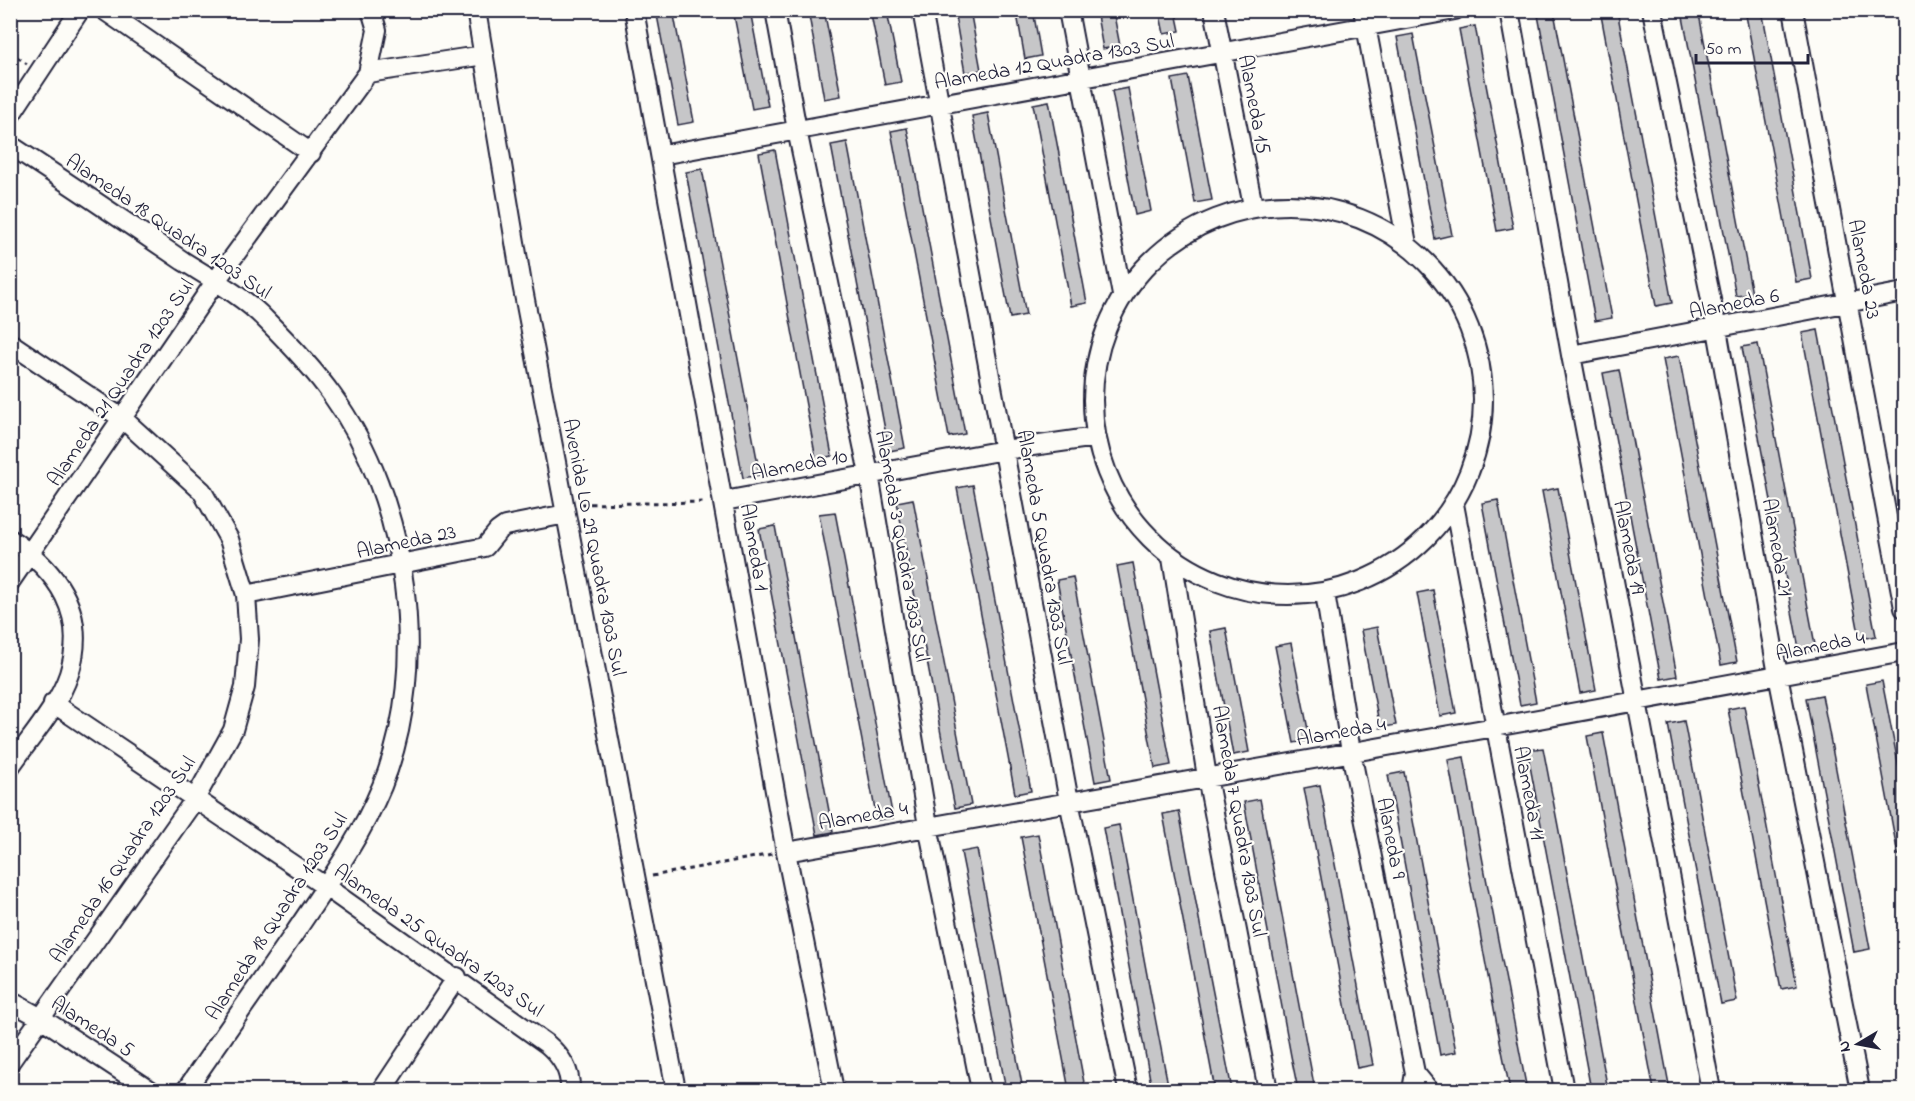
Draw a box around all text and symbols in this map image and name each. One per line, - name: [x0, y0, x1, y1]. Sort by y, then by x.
- street label: Alameda 12 Quadra 1303 Sul: [932, 27, 1177, 99]
- scale bar: [1696, 27, 1808, 65]
- text: 50 m: [1705, 37, 1742, 63]
- street label: Alameda 15: [1229, 52, 1277, 157]
- street label: Alameda 18 Quadra 1203 Sul: [59, 147, 277, 308]
- street label: Alameda 23: [1839, 217, 1887, 322]
- street label: Alameda 21 Quadra 1203 Sul: [41, 273, 203, 493]
- street label: Alameda 6: [1687, 282, 1782, 328]
- street label: Avenida LO 29 Quadra 1303 Sul: [553, 416, 633, 679]
- street label: Alameda 5 Quadra 1303 Sul: [1008, 427, 1078, 667]
- street label: Alameda 3 Quadra 1303 Sul: [866, 428, 936, 665]
- street label: Alameda 10: [749, 442, 850, 490]
- street label: Alameda 21: [1753, 496, 1799, 599]
- street label: Alameda 19: [1604, 498, 1652, 597]
- street label: Alameda 1: [731, 501, 776, 594]
- street label: Alameda 23: [354, 518, 459, 568]
- street label: Alameda 4: [1773, 624, 1868, 670]
- street label: Alameda 7 Quadra 1303 Sul: [1203, 703, 1273, 940]
- street label: Alameda 4: [1294, 710, 1389, 756]
- street label: Alameda 11: [1504, 744, 1552, 843]
- street label: Alameda 16 Quadra 1203 Sul: [43, 751, 204, 970]
- street label: Alameda 4: [816, 794, 911, 840]
- street label: Alaneda 9: [1367, 795, 1413, 882]
- street label: Alameda 18 Quadra 1203 Sul: [199, 807, 356, 1027]
- street label: Alameda 25 Quadra 1203 Sul: [327, 858, 549, 1026]
- street label: Alameda 5: [44, 990, 139, 1066]
- north arrow: [1828, 1014, 1888, 1074]
- text: N: [1832, 1039, 1858, 1054]

